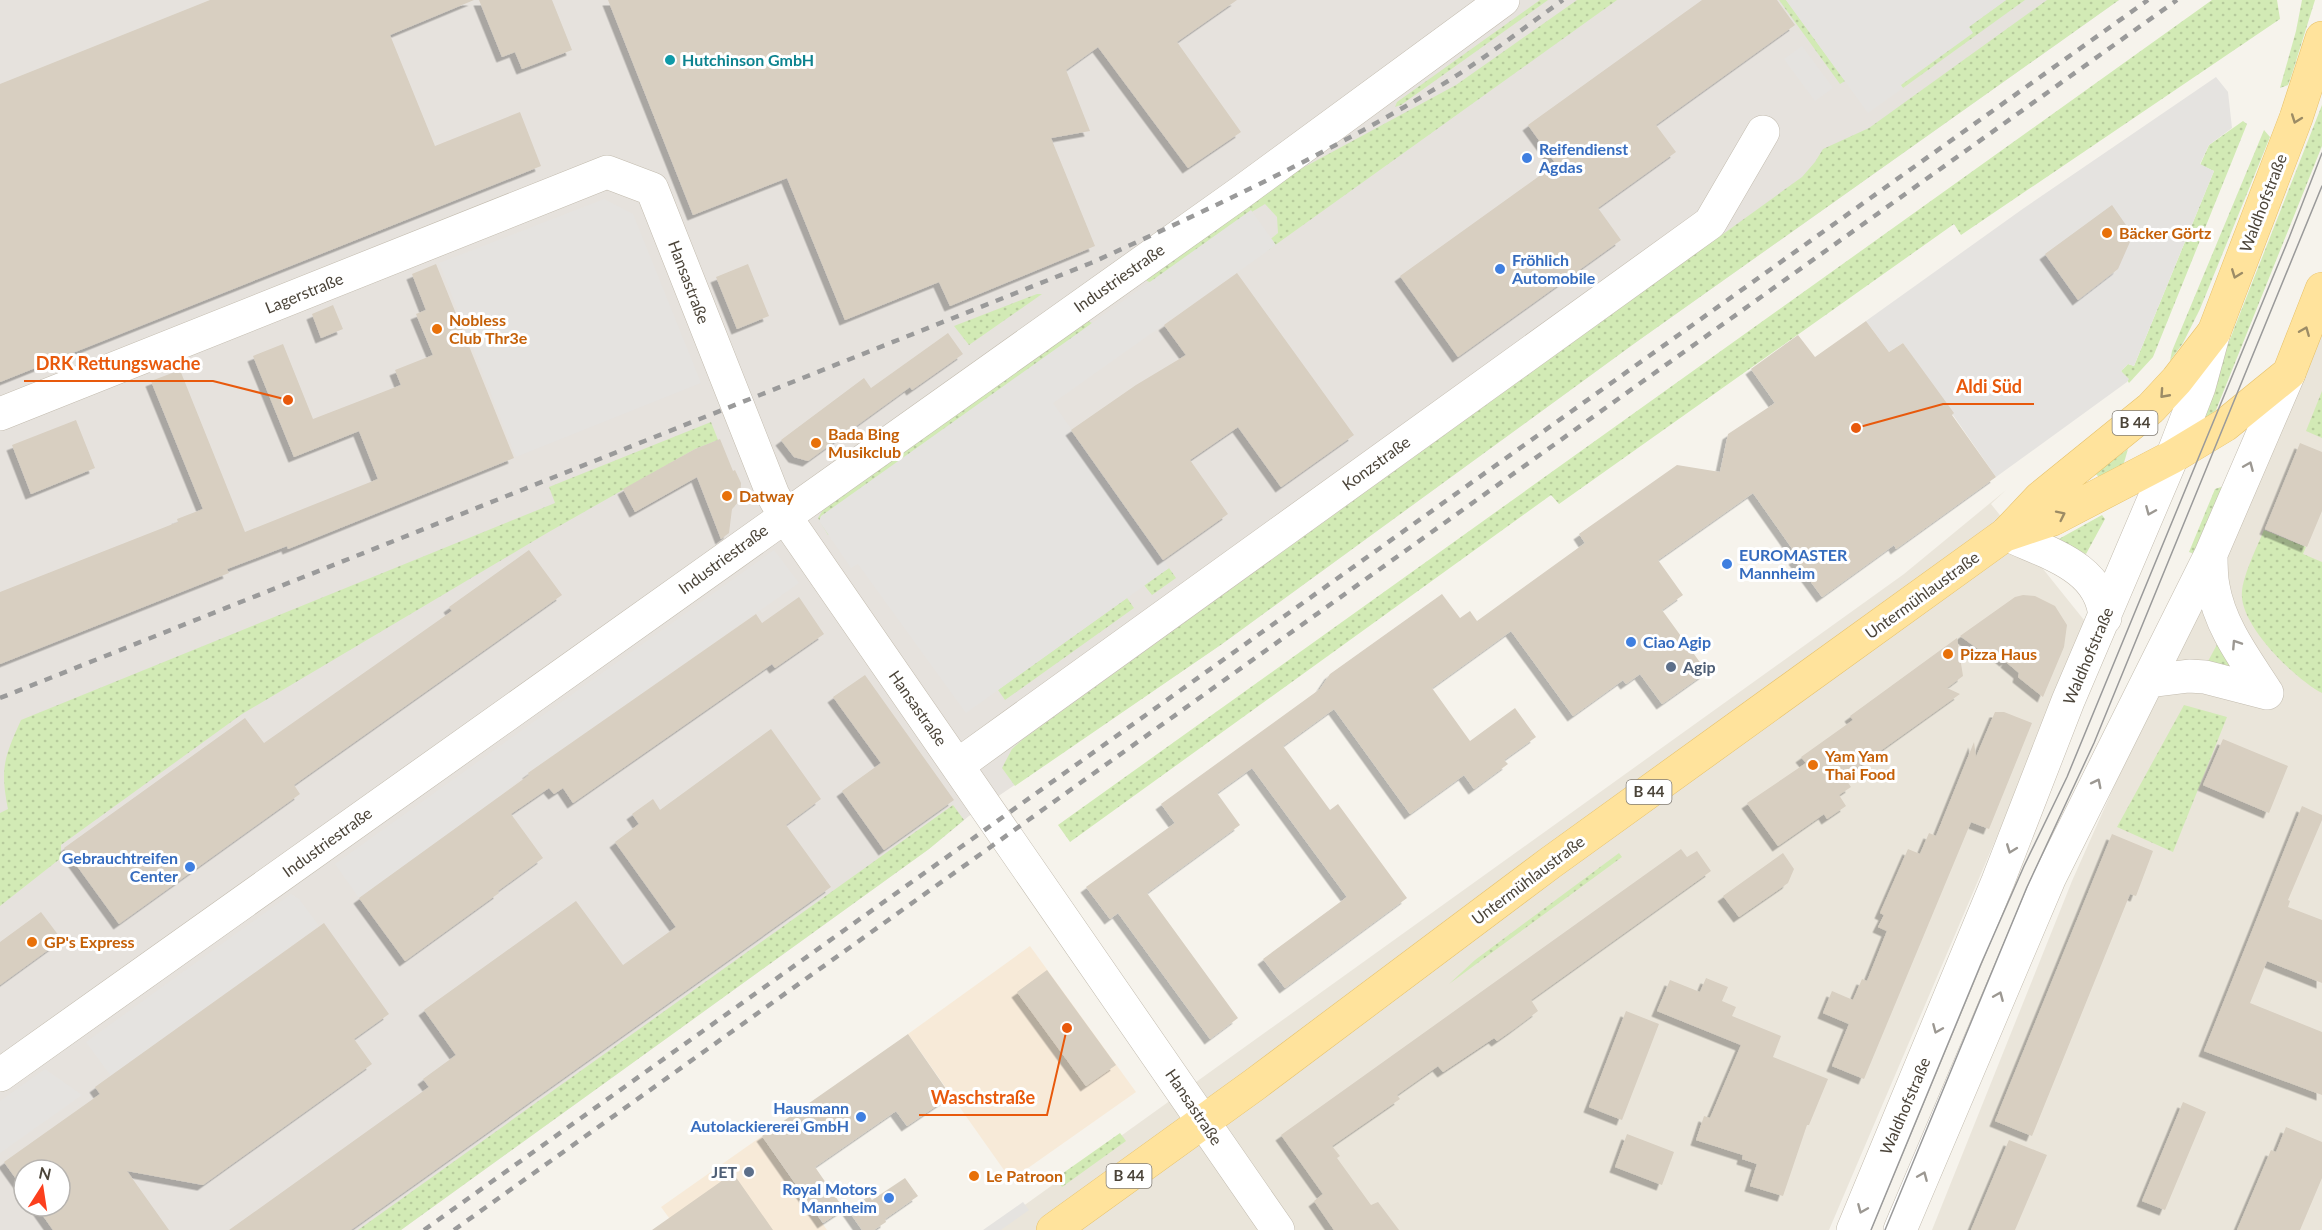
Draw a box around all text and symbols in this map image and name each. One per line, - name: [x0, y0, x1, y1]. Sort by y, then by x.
- place label: Hutchinson GmbH: [682, 50, 814, 69]
- marker: Hutchinson GmbH: [663, 53, 677, 67]
- one-way arrow: [2290, 113, 2303, 124]
- place label: Reifendienst Agdas: [1538, 139, 1628, 176]
- marker: Reifendienst Agdas: [1520, 151, 1534, 165]
- street label: Waldhofstraße: [2235, 151, 2290, 255]
- place label: Bäcker Görtz: [2119, 223, 2211, 242]
- marker: Bäcker Görtz: [2100, 226, 2114, 240]
- street label: Hansastraße: [665, 237, 714, 326]
- street label: Industriestraße: [1070, 239, 1168, 316]
- place label: Fröhlich Automobile: [1511, 250, 1596, 287]
- marker: Fröhlich Automobile: [1493, 262, 1507, 276]
- street label: Lagerstraße: [262, 268, 346, 317]
- one-way arrow: [2231, 268, 2243, 279]
- place label: Nobless Club Thr3e: [449, 310, 528, 347]
- marker: Nobless Club Thr3e: [430, 322, 444, 336]
- one-way arrow: [2298, 327, 2310, 338]
- callout: DRK Rettungswache: [24, 345, 213, 381]
- text: DRK Rettungswache: [36, 352, 201, 374]
- callout: Aldi Süd: [1943, 368, 2034, 404]
- text: Aldi Süd: [1955, 375, 2022, 397]
- one-way arrow: [2160, 387, 2171, 398]
- road number: B 44: [2112, 411, 2158, 435]
- place label: Bada Bing Musikclub: [828, 424, 901, 461]
- street label: Konzstraße: [1338, 432, 1413, 494]
- marker: Bada Bing Musikclub: [809, 436, 823, 450]
- one-way arrow: [2242, 461, 2254, 472]
- place label: Datway: [739, 486, 795, 505]
- marker: Datway: [720, 489, 734, 503]
- one-way arrow: [2145, 505, 2157, 516]
- one-way arrow: [2055, 510, 2066, 522]
- street label: Industriestraße: [674, 520, 771, 597]
- place label: EUROMASTER Mannheim: [1739, 545, 1848, 582]
- street label: Untermühlaustraße: [1861, 547, 1982, 642]
- marker: EUROMASTER Mannheim: [1720, 557, 1734, 571]
- street label: Waldhofstraße: [2059, 604, 2117, 707]
- place label: Ciao Agip: [1643, 632, 1711, 651]
- marker: Ciao Agip: [1624, 635, 1638, 649]
- one-way arrow: [2231, 640, 2243, 650]
- place label: Pizza Haus: [1960, 644, 2037, 663]
- marker: Pizza Haus: [1941, 647, 1955, 661]
- place label: Agip: [1682, 657, 1716, 676]
- marker: Agip: [1664, 660, 1678, 674]
- street label: Hansastraße: [885, 666, 951, 749]
- place label: Yam Yam Thai Food: [1824, 746, 1895, 783]
- marker: Yam Yam Thai Food: [1806, 758, 1820, 772]
- one-way arrow: [2090, 778, 2101, 789]
- road number: B 44: [1626, 780, 1672, 804]
- street label: Industriestraße: [278, 803, 375, 880]
- street label: Untermühlaustraße: [1468, 831, 1588, 928]
- one-way arrow: [2005, 843, 2018, 853]
- place label: Gebrauchtreifen Center: [62, 848, 178, 885]
- marker: Gebrauchtreifen Center: [183, 860, 197, 874]
- place label: GP's Express: [44, 932, 135, 951]
- marker: GP's Express: [25, 935, 39, 949]
- one-way arrow: [1992, 992, 2004, 1003]
- one-way arrow: [1932, 1023, 1944, 1034]
- street label: Waldhofstraße: [1876, 1054, 1934, 1157]
- street label: Hansastraße: [1162, 1065, 1227, 1148]
- callout: Waschstraße: [919, 1079, 1047, 1115]
- text: Waschstraße: [931, 1086, 1036, 1108]
- place label: Hausmann Autolackiererei GmbH: [689, 1098, 849, 1135]
- marker: Hausmann Autolackiererei GmbH: [854, 1110, 868, 1124]
- north arrow: [12, 1158, 72, 1218]
- text: N: [37, 1162, 53, 1183]
- place label: JET: [711, 1162, 737, 1181]
- road number: B 44: [1106, 1164, 1152, 1188]
- marker: JET: [742, 1165, 756, 1179]
- place label: Le Patroon: [986, 1166, 1063, 1185]
- marker: Le Patroon: [967, 1169, 981, 1183]
- one-way arrow: [1916, 1171, 1928, 1182]
- place label: Royal Motors Mannheim: [782, 1179, 877, 1216]
- marker: Royal Motors Mannheim: [882, 1191, 896, 1205]
- one-way arrow: [1857, 1203, 1869, 1214]

